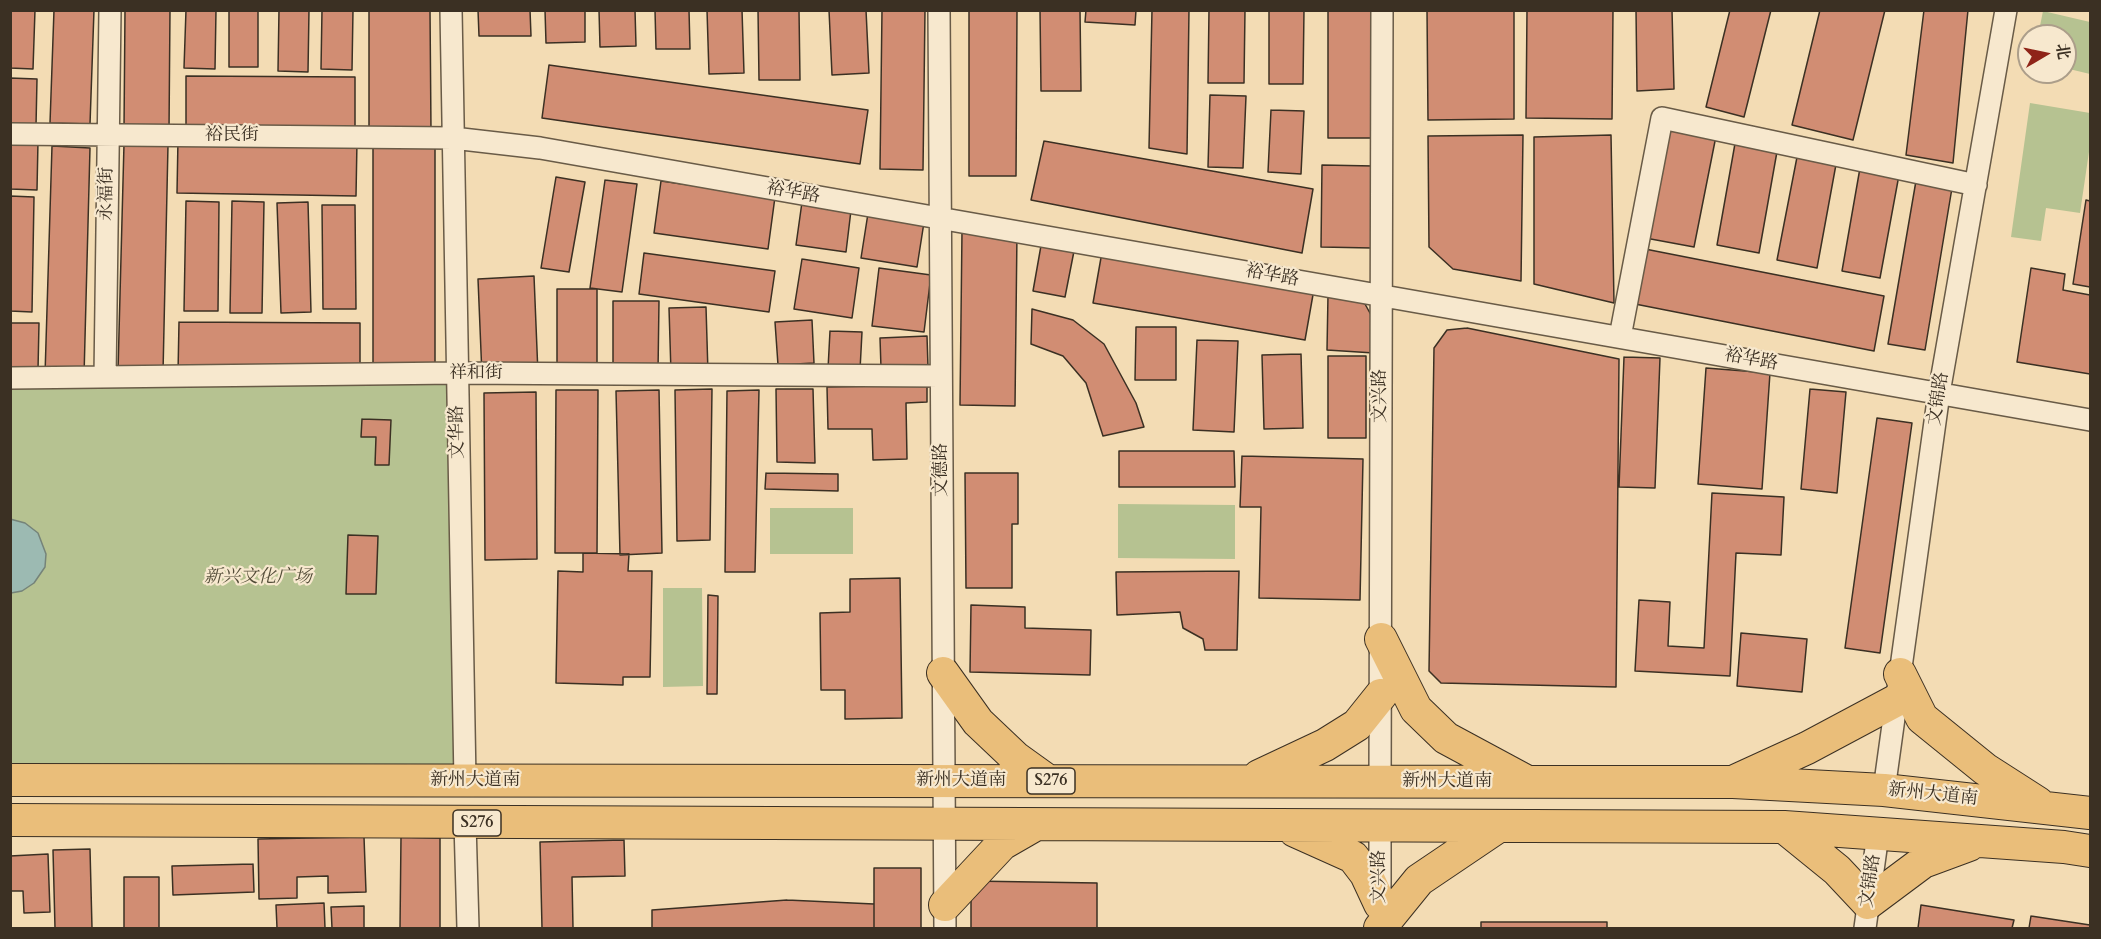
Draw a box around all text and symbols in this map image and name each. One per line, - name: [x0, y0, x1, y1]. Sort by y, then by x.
- north arrow: [2017, 24, 2077, 84]
- text: 北: [2051, 42, 2075, 61]
- street label: 裕民街: [205, 125, 259, 147]
- street label: 永福街: [96, 167, 118, 221]
- street label: 裕华路: [765, 178, 821, 208]
- street label: 裕华路: [1244, 261, 1300, 291]
- street label: 裕华路: [1723, 345, 1779, 375]
- street label: 祥和街: [449, 363, 503, 385]
- street label: 文兴路: [1370, 369, 1392, 423]
- street label: 文锦路: [1924, 371, 1954, 427]
- street label: 文华路: [447, 405, 469, 459]
- street label: 文德路: [931, 443, 953, 497]
- park label: 新兴文化广场: [204, 567, 312, 589]
- road number: S276: [1027, 768, 1075, 794]
- street label: 新州大道南: [430, 770, 520, 792]
- street label: 新州大道南: [916, 770, 1006, 792]
- street label: 新州大道南: [1402, 771, 1492, 793]
- street label: 新州大道南: [1887, 780, 1979, 810]
- road number: S276: [453, 810, 501, 836]
- street label: 文兴路: [1369, 850, 1391, 904]
- street label: 文锦路: [1857, 853, 1885, 909]

